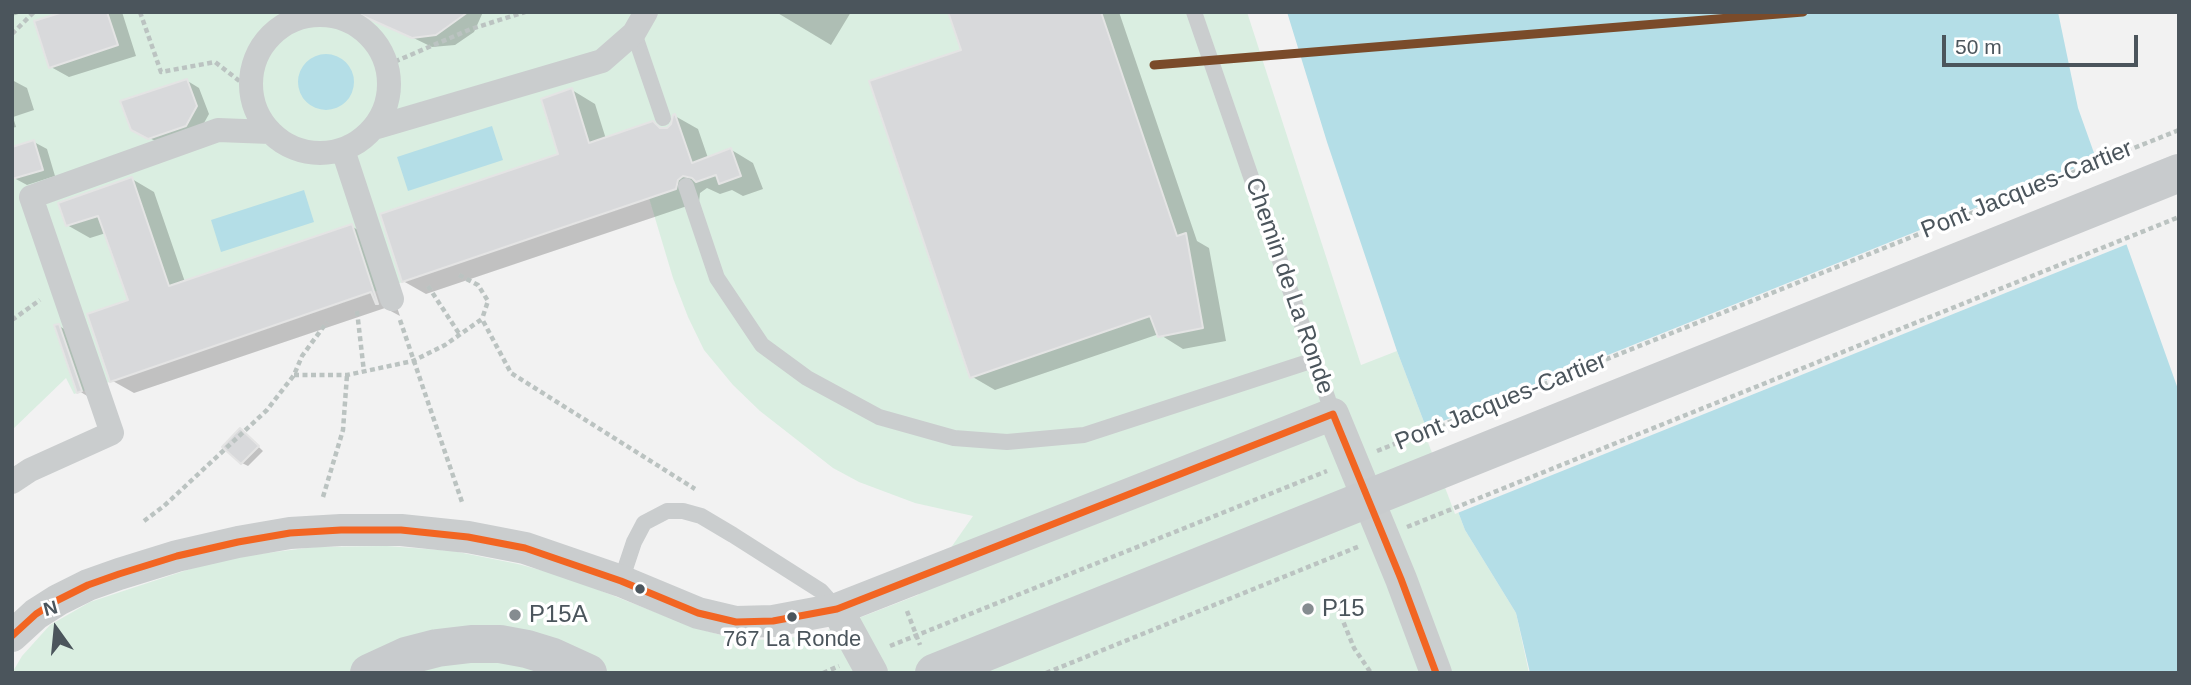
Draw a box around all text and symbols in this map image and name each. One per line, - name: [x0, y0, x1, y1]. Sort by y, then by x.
- scale bar: [1946, 21, 2142, 65]
- text: 50 m: [1955, 35, 2002, 58]
- street label: Pont Jacques-Cartier: [1917, 134, 2137, 246]
- street label: Chemin de La Ronde: [1238, 174, 1340, 398]
- street label: Pont Jacques-Cartier: [1391, 346, 1611, 458]
- unlabelled marker: [633, 582, 647, 596]
- north arrow: [21, 594, 91, 664]
- place label: P15: [1322, 595, 1365, 623]
- text: N: [41, 596, 60, 620]
- place label: P15A: [529, 601, 588, 629]
- marker: P15: [1300, 601, 1316, 617]
- marker: P15A: [507, 607, 523, 623]
- marker: 767 La Ronde: [785, 610, 799, 624]
- place label: 767 La Ronde: [723, 627, 861, 653]

